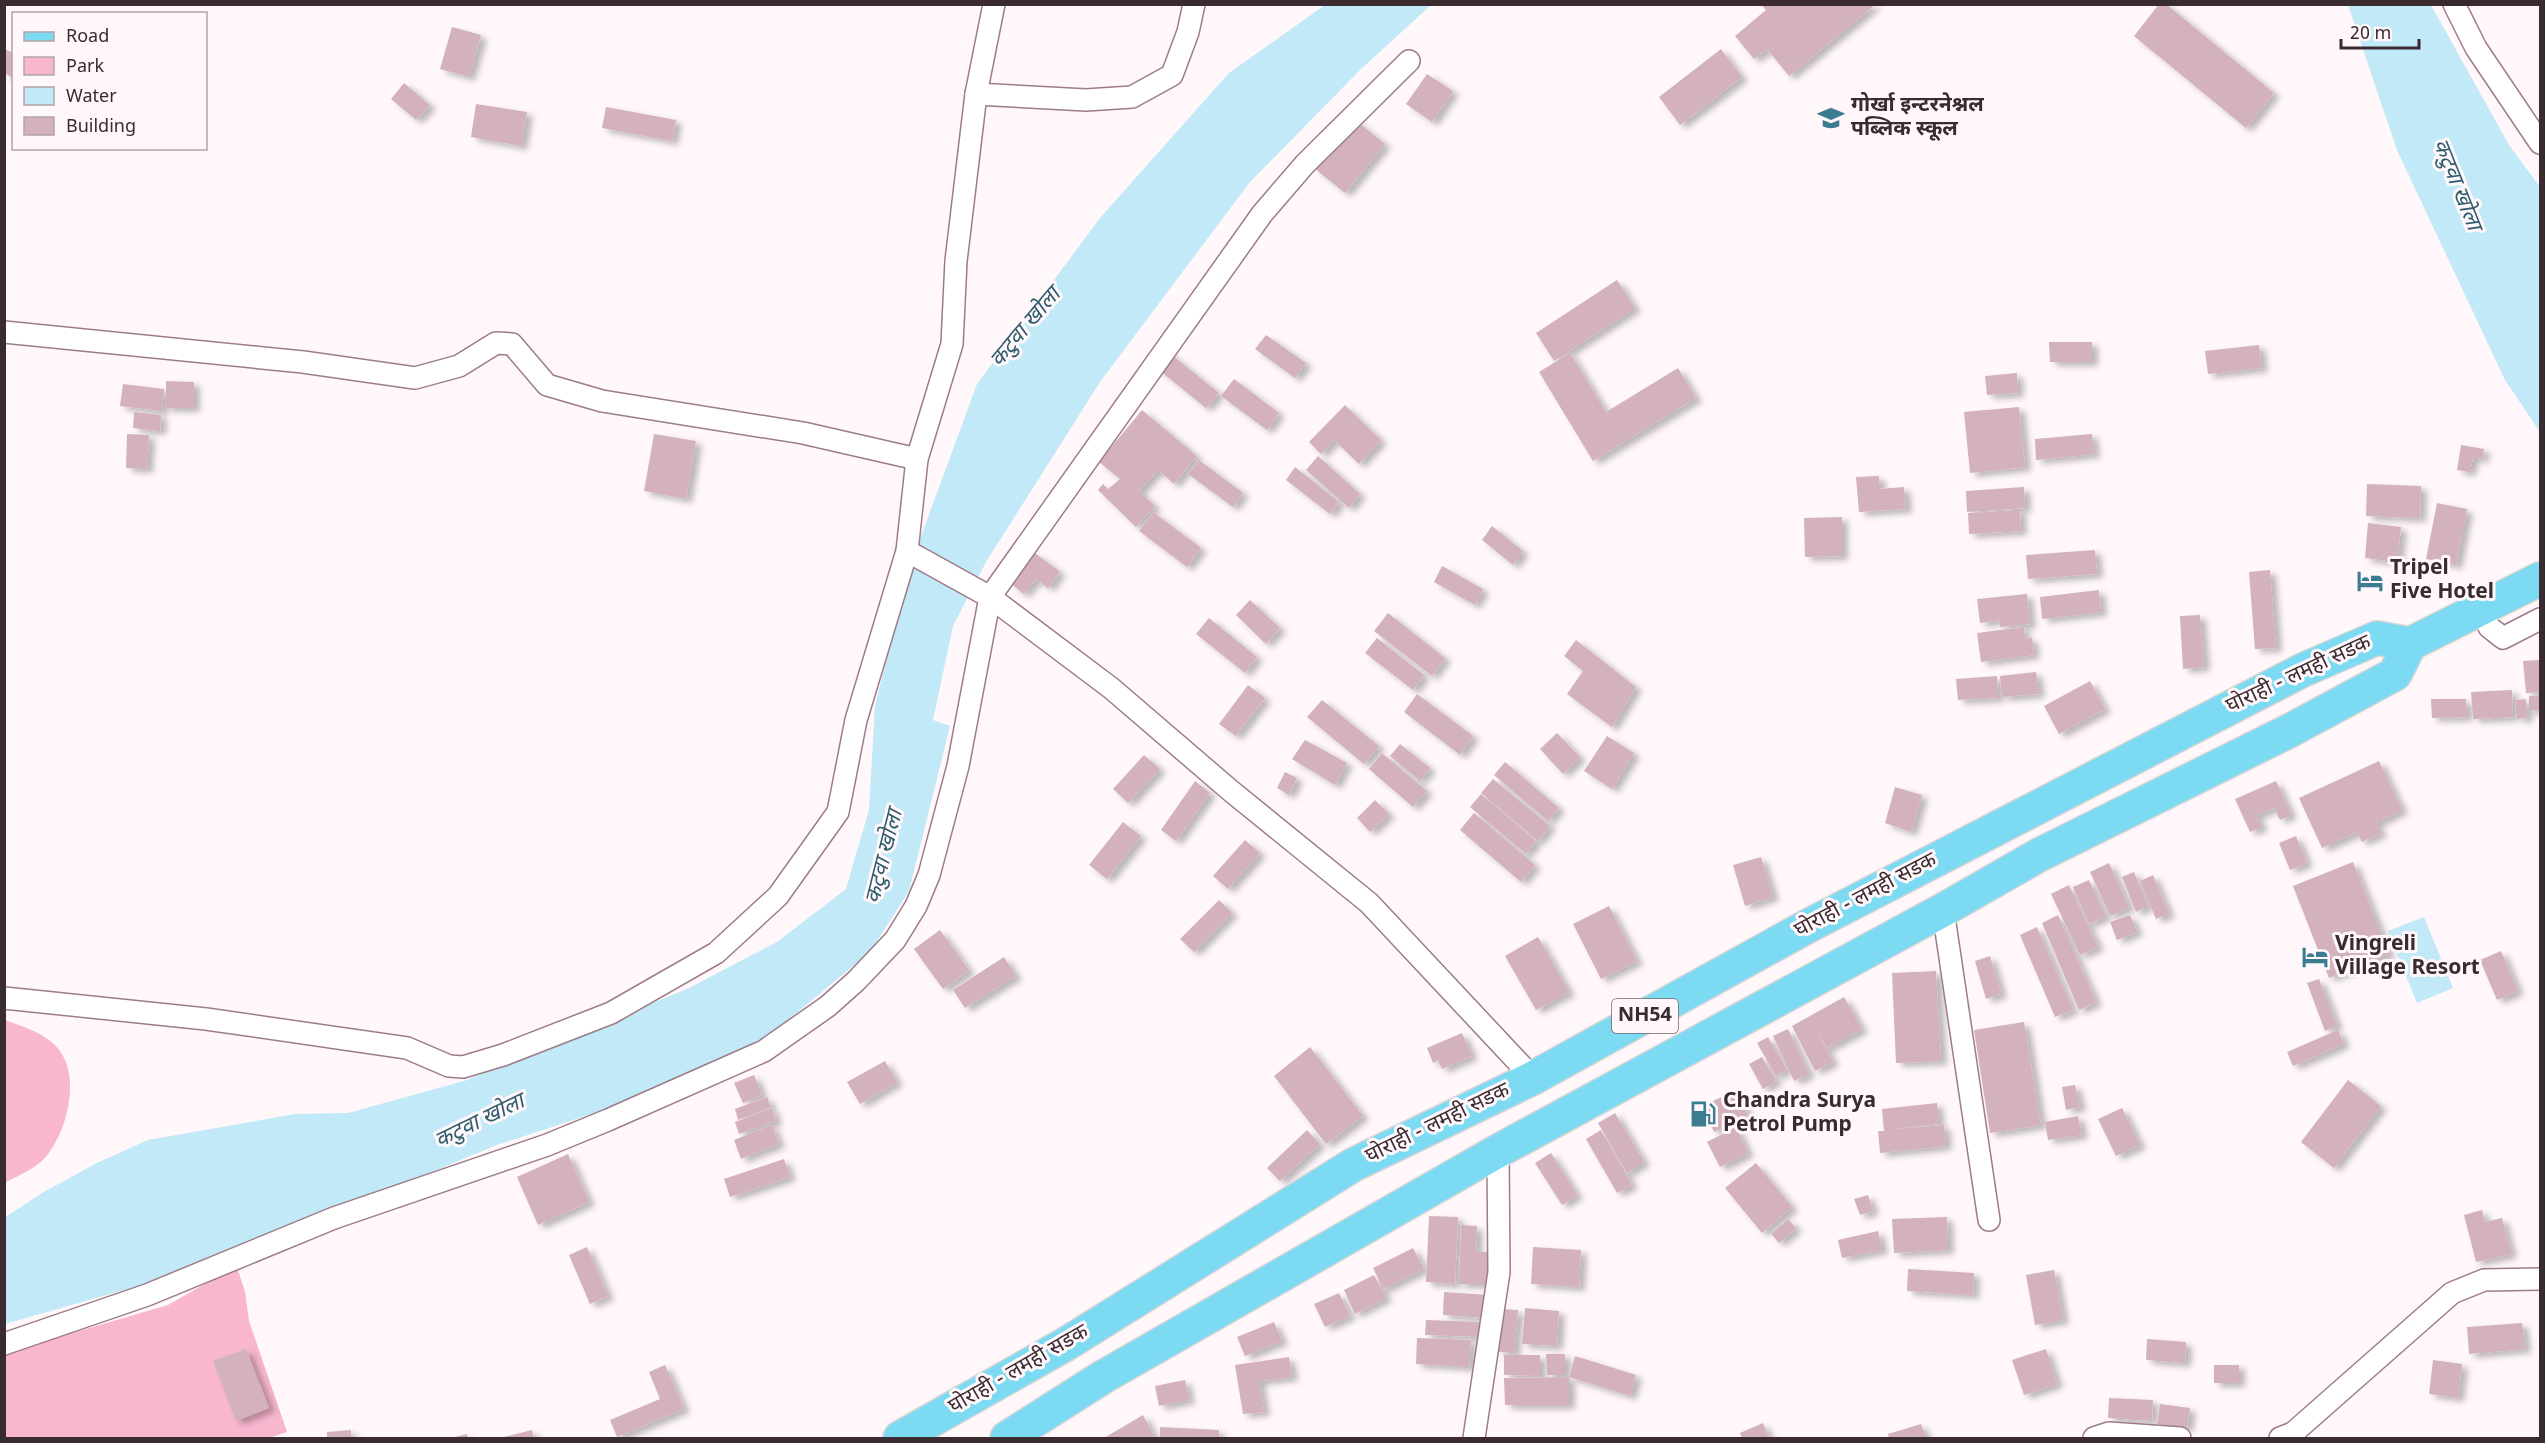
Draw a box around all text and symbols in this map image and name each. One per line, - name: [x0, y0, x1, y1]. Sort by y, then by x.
- legend: [12, 12, 207, 150]
- scale bar: [2341, 12, 2419, 50]
- text: 20 m: [2350, 23, 2391, 46]
- text: Road: [66, 26, 109, 49]
- text: Park: [66, 56, 104, 79]
- text: Water: [66, 86, 117, 109]
- place label: गोर्खा इन्टरनेश्नल पब्लिक स्कूल: [1851, 92, 1984, 144]
- school or university icon: गोर्खा इन्टरनेश्नल पब्लिक स्कूल: [1816, 103, 1846, 133]
- text: Building: [66, 116, 136, 139]
- water label: कटुवा खोला: [2425, 135, 2489, 239]
- water label: कटुवा खोला: [984, 279, 1071, 374]
- place label: Tripel Five Hotel: [2390, 555, 2494, 607]
- hotel icon: Tripel Five Hotel: [2355, 566, 2385, 596]
- street label: घोराही - लमही सडक: [2222, 629, 2377, 721]
- water label: कटुवा खोला: [859, 803, 912, 907]
- street label: घोराही - लमही सडक: [1790, 846, 1943, 945]
- place label: Vingreli Village Resort: [2335, 931, 2480, 983]
- hotel icon: Vingreli Village Resort: [2300, 942, 2330, 972]
- road number: NH54: [1612, 999, 1678, 1033]
- street label: घोराही - लमही सडक: [1361, 1077, 1515, 1171]
- water label: कटुवा खोला: [431, 1086, 533, 1156]
- place label: Chandra Surya Petrol Pump: [1723, 1088, 1876, 1140]
- fuel station icon: Chandra Surya Petrol Pump: [1688, 1099, 1718, 1129]
- street label: घोराही - लमही सडक: [944, 1318, 1095, 1421]

